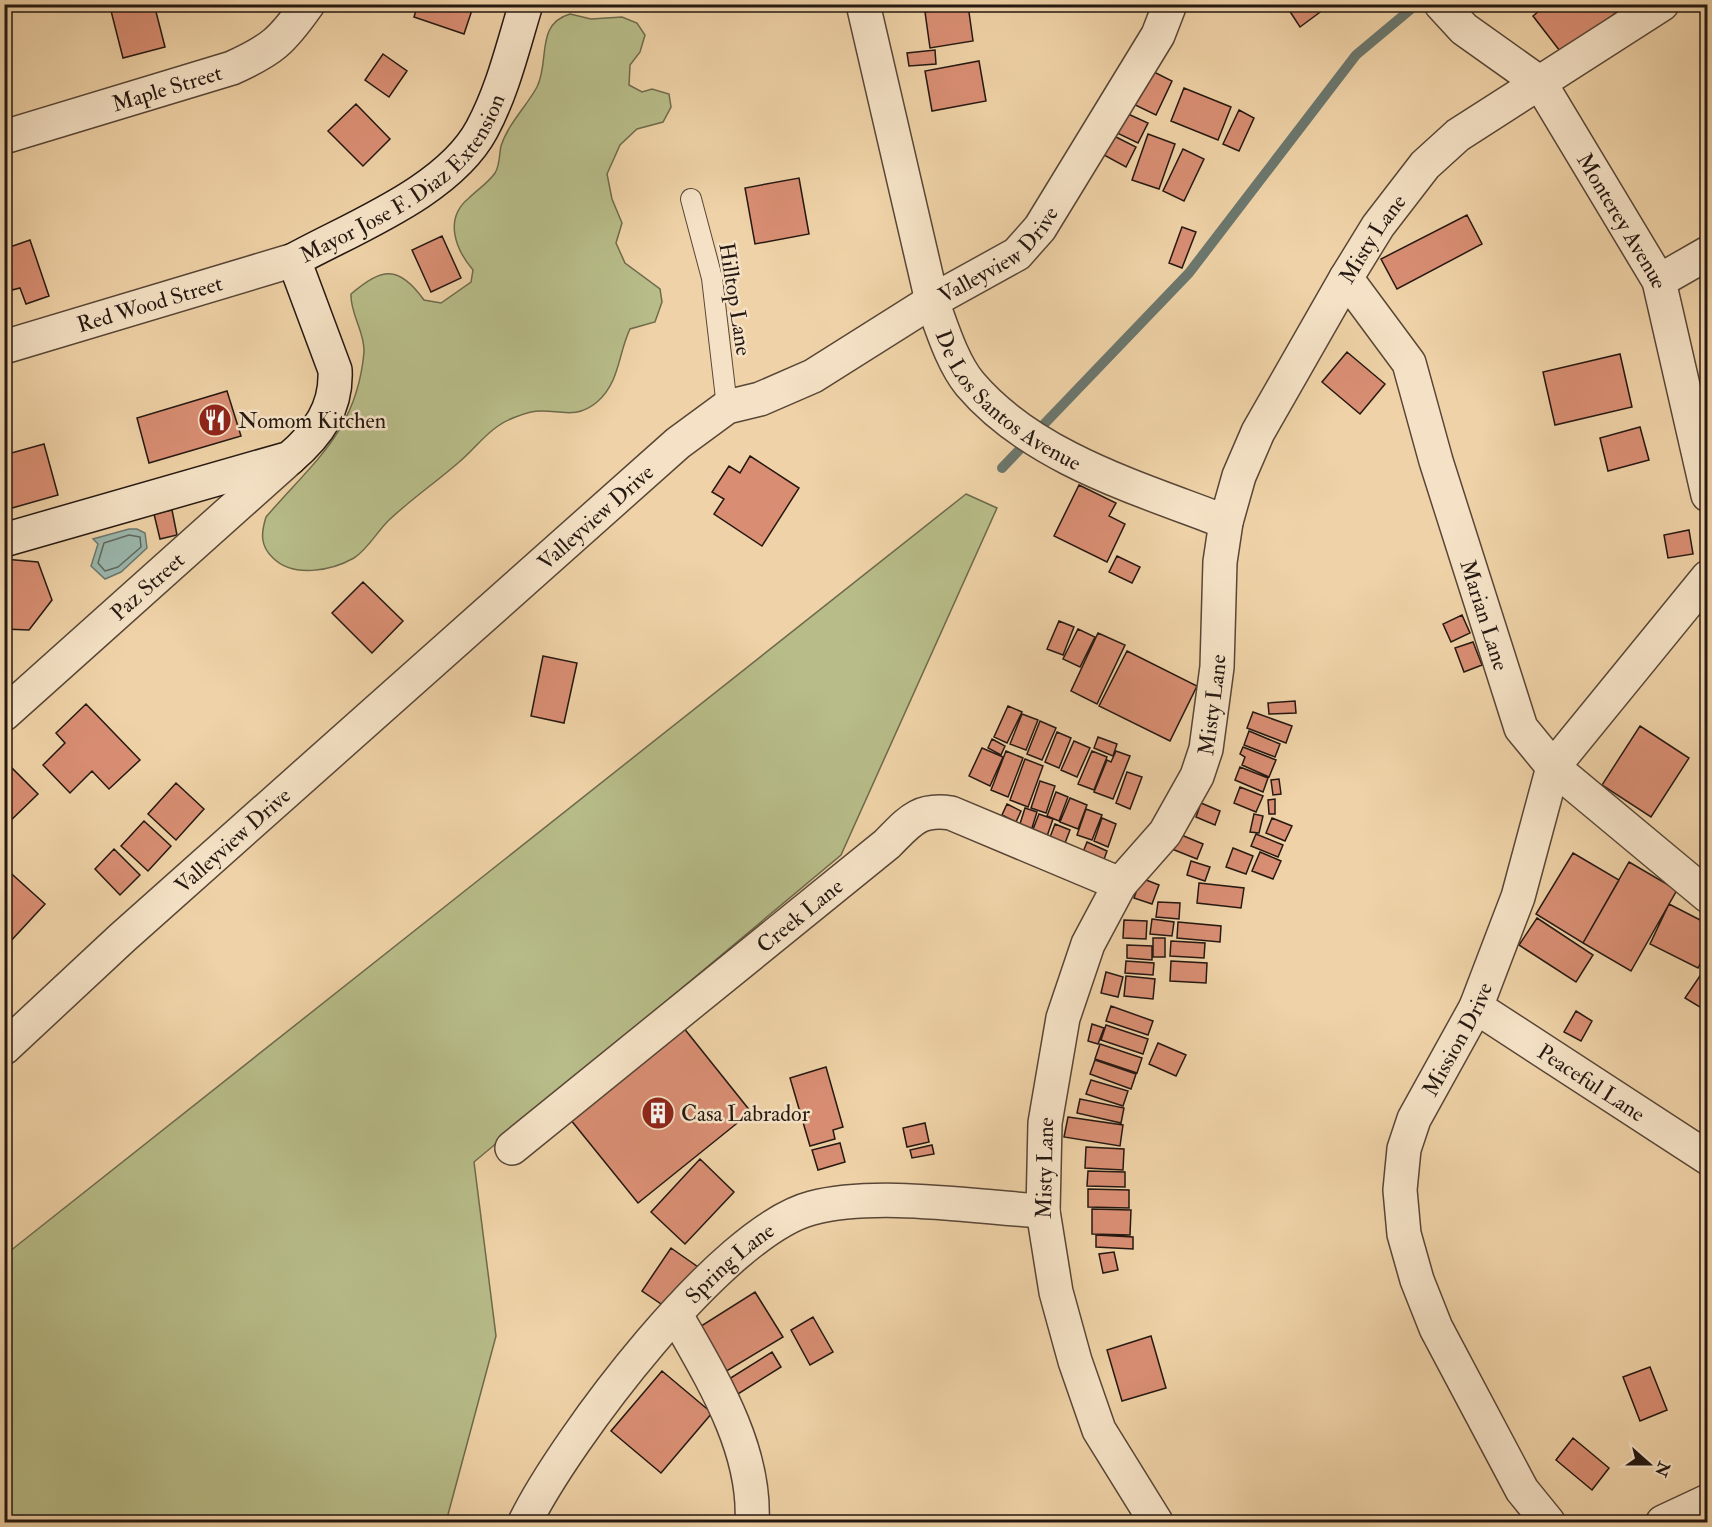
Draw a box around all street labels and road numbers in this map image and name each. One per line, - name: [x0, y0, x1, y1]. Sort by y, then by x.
- street label: Maple Street: [109, 59, 225, 119]
- street label: Mayor Jose F. Diaz Extension: [295, 90, 512, 269]
- street label: Monterey Avenue: [1570, 148, 1673, 291]
- street label: Misty Lane: [1333, 189, 1413, 289]
- street label: Valleyview Drive: [934, 201, 1065, 310]
- street label: Hilltop Lane: [711, 241, 758, 358]
- street label: Red Wood Street: [74, 269, 226, 339]
- street label: De Los Santos Avenue: [929, 326, 1086, 477]
- street label: Valleyview Drive: [532, 458, 660, 576]
- street label: Paz Street: [105, 546, 191, 627]
- street label: Marian Lane: [1453, 556, 1515, 674]
- street label: Misty Lane: [1192, 654, 1232, 757]
- street label: Valleyview Drive: [169, 782, 297, 900]
- street label: Creek Lane: [751, 872, 849, 959]
- street label: Mission Drive: [1416, 979, 1499, 1101]
- street label: Peaceful Lane: [1532, 1038, 1650, 1128]
- street label: Misty Lane: [1030, 1115, 1061, 1219]
- street label: Spring Lane: [679, 1217, 780, 1310]

